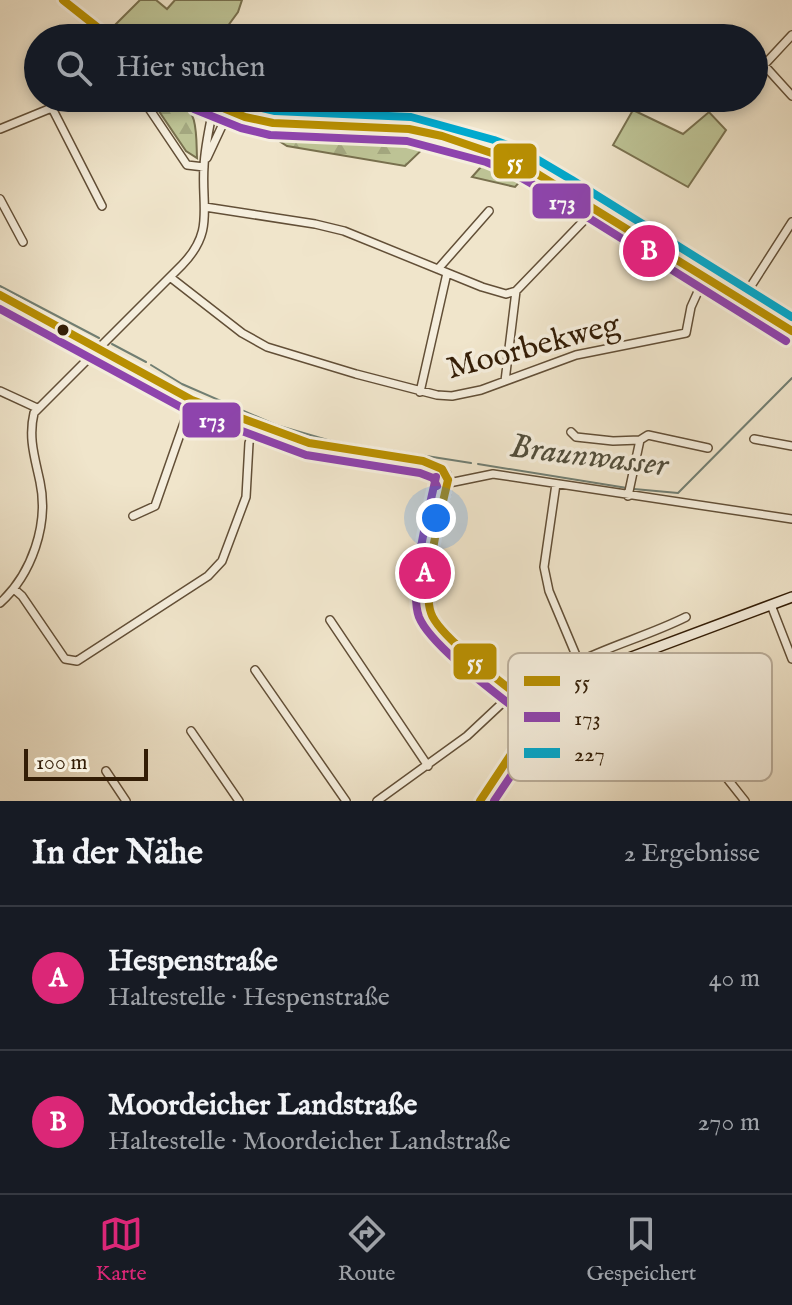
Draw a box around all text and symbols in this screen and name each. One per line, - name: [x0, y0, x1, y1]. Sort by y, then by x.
- search box: [24, 24, 768, 112]
- icon: search: [52, 46, 96, 90]
- text: Hier suchen: [116, 49, 266, 87]
- line badge: 55: [492, 142, 538, 180]
- text: 55: [507, 149, 523, 177]
- line badge: 173: [531, 182, 592, 220]
- text: 173: [549, 189, 575, 217]
- pin: B: [623, 221, 675, 281]
- street label: Moorbekweg: [443, 304, 625, 390]
- unlabelled marker: [55, 322, 71, 338]
- line badge: 173: [181, 401, 242, 439]
- text: 173: [199, 407, 225, 435]
- water label: Braunwasser: [507, 425, 672, 488]
- your location: [416, 498, 456, 538]
- pin: A: [399, 543, 451, 603]
- line badge: 55: [452, 642, 498, 681]
- text: 55: [467, 649, 483, 677]
- legend: [508, 653, 772, 781]
- text: 55: [574, 669, 590, 697]
- text: 173: [574, 705, 601, 733]
- text: 227: [574, 741, 605, 769]
- scale bar: [24, 745, 148, 781]
- text: 100 m: [36, 749, 88, 777]
- text: In der Nähe: [32, 832, 203, 875]
- text: 2 Ergebnisse: [624, 837, 760, 870]
- text: Hespenstraße: [108, 943, 278, 981]
- text: A: [49, 962, 67, 995]
- text: 40 m: [709, 962, 760, 995]
- text: Haltestelle · Hespenstraße: [108, 981, 390, 1014]
- text: Moordeicher Landstraße: [108, 1087, 417, 1125]
- text: B: [49, 1106, 67, 1139]
- text: 270 m: [697, 1106, 760, 1139]
- text: Haltestelle · Moordeicher Landstraße: [108, 1125, 511, 1158]
- tab: Karte: [96, 1212, 147, 1288]
- tab: Route: [338, 1212, 395, 1288]
- tab: Gespeichert: [586, 1212, 696, 1288]

